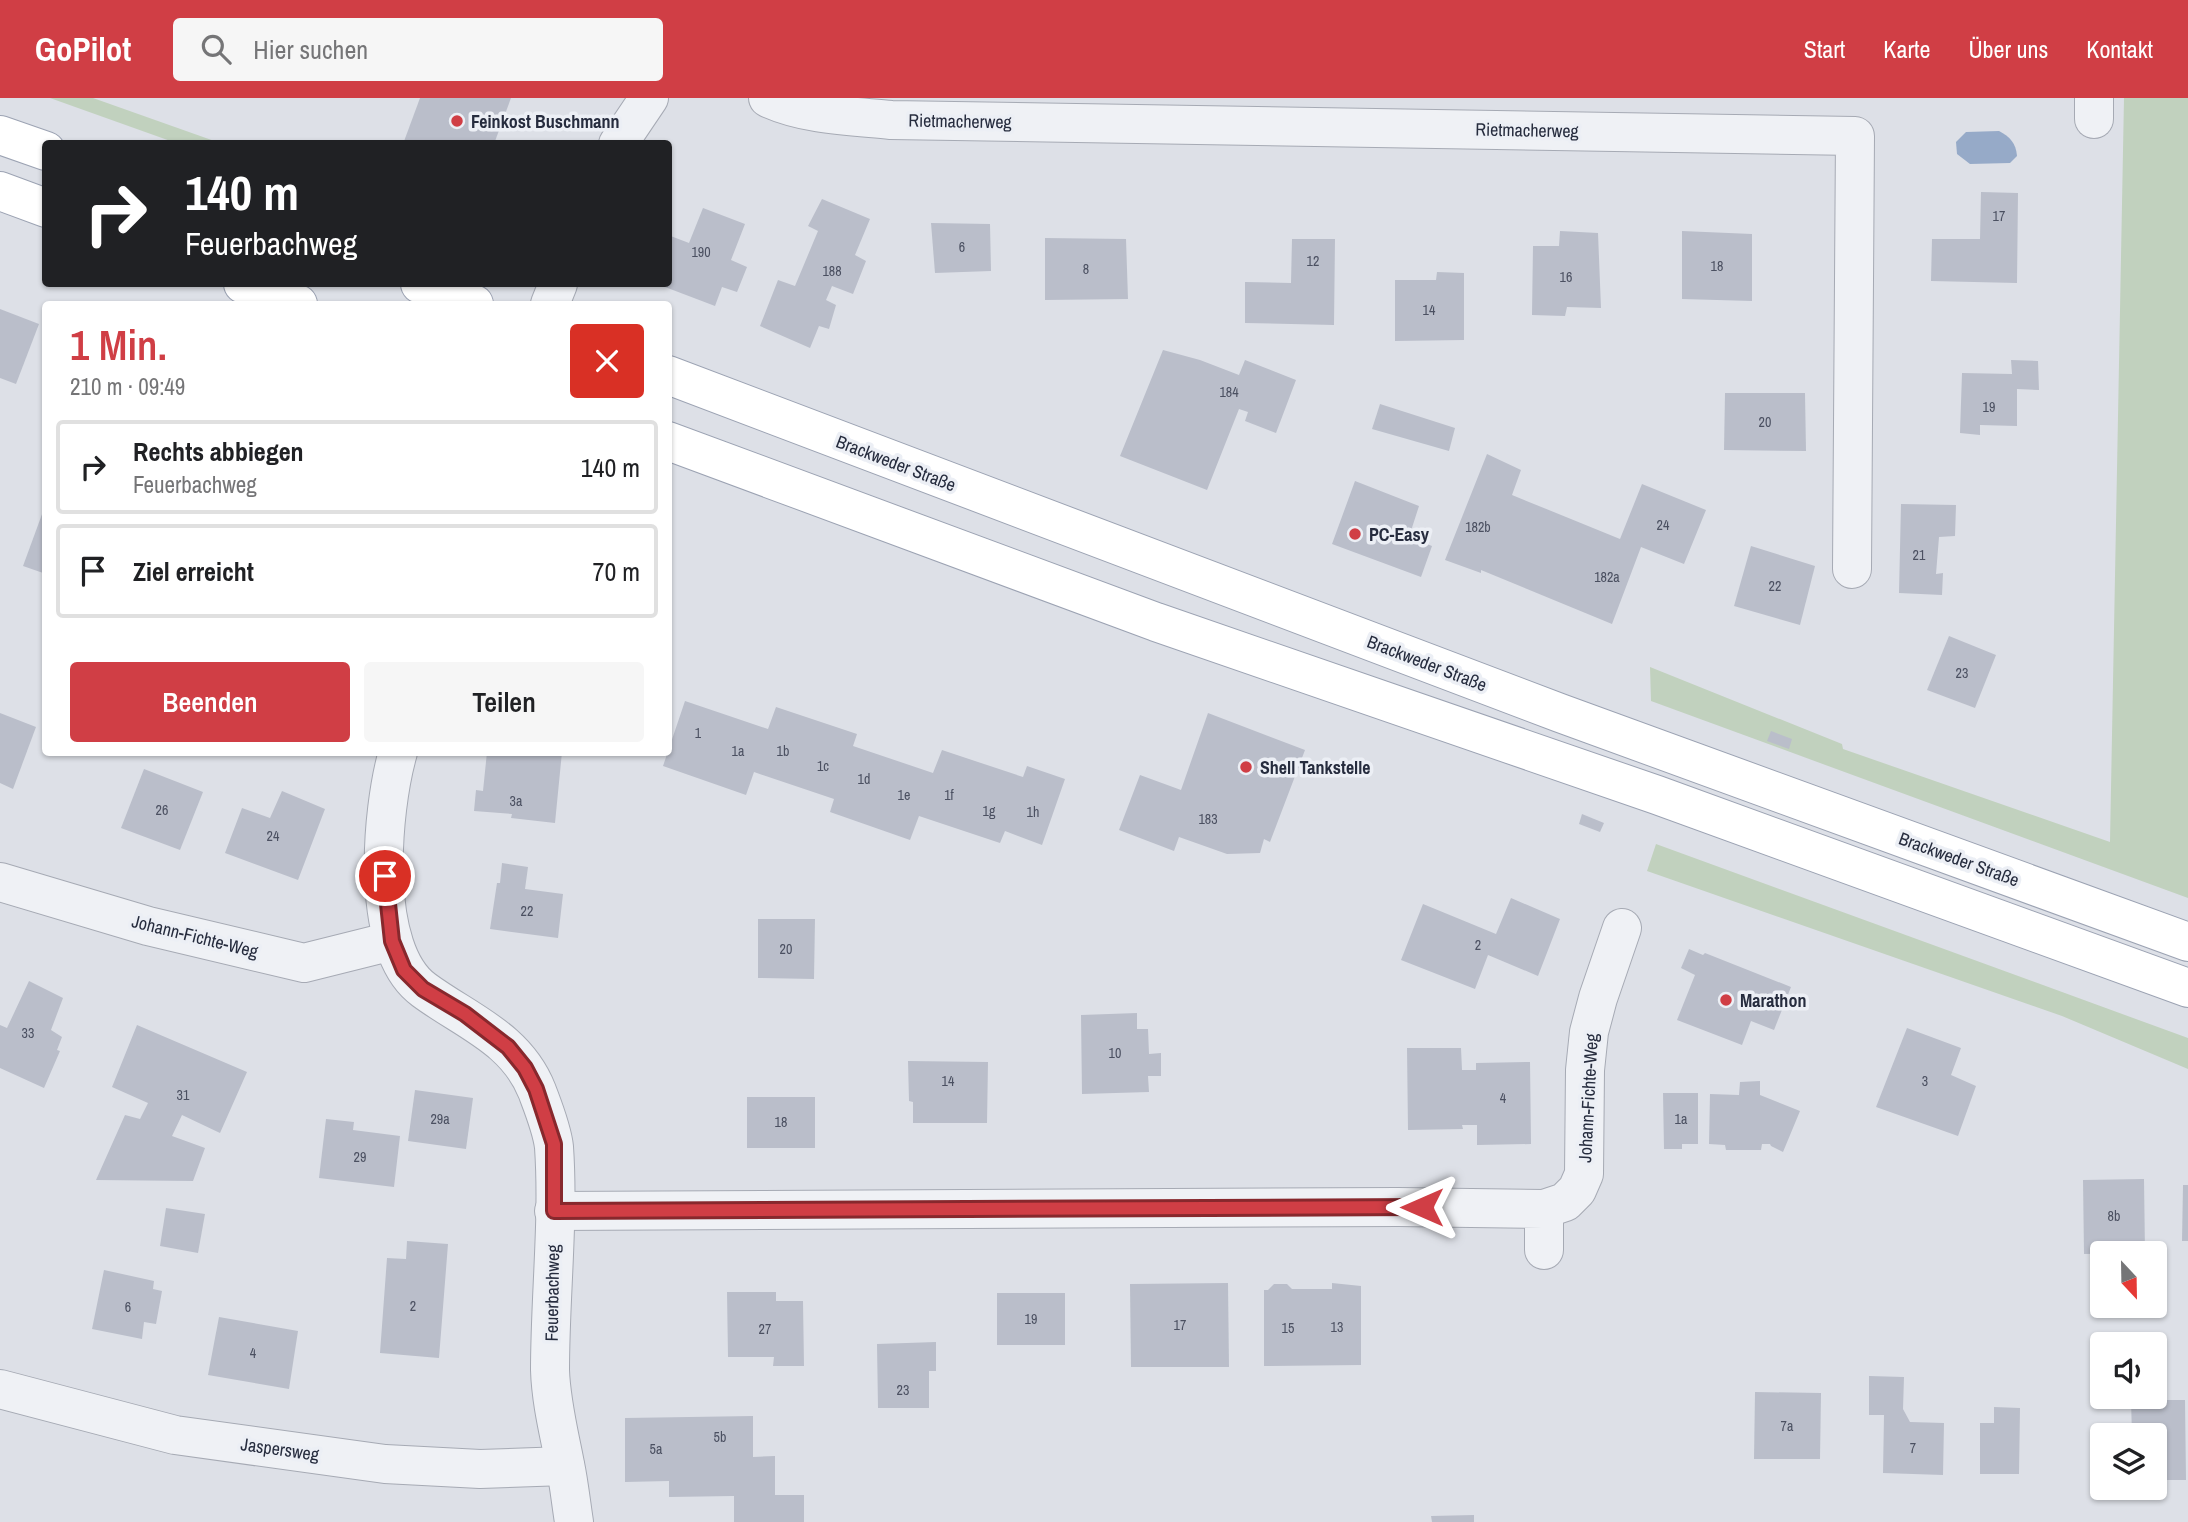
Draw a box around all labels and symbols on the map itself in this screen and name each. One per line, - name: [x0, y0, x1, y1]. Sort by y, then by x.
- street label: Rietmacherweg: [908, 108, 1013, 134]
- place label: Feinkost Buschmann: [471, 109, 620, 134]
- marker: Feinkost Buschmann: [449, 113, 465, 129]
- street label: Rietmacherweg: [1475, 117, 1580, 143]
- house number: 17: [1993, 207, 2005, 225]
- house number: 6: [959, 238, 965, 256]
- house number: 190: [691, 243, 711, 261]
- house number: 12: [1307, 252, 1319, 270]
- house number: 18: [1711, 257, 1723, 275]
- house number: 8: [1083, 260, 1089, 278]
- house number: 188: [822, 262, 842, 280]
- house number: 16: [1560, 268, 1572, 286]
- house number: 14: [1423, 301, 1436, 319]
- house number: 184: [1219, 383, 1239, 401]
- house number: 19: [1983, 398, 1995, 416]
- house number: 20: [1759, 413, 1771, 431]
- street label: Brackweder Straße: [833, 429, 959, 497]
- house number: 24: [1657, 516, 1670, 534]
- house number: 182b: [1465, 518, 1491, 536]
- place label: PC-Easy: [1369, 522, 1430, 547]
- marker: PC-Easy: [1347, 526, 1363, 542]
- house number: 21: [1913, 546, 1926, 564]
- house number: 182a: [1594, 568, 1620, 586]
- house number: 22: [1769, 577, 1781, 595]
- street label: Brackweder Straße: [1364, 629, 1490, 697]
- house number: 23: [1956, 664, 1968, 682]
- house number: 1: [695, 724, 702, 742]
- house number: 1a: [732, 742, 745, 760]
- house number: 1b: [777, 742, 789, 760]
- place label: Shell Tankstelle: [1260, 755, 1371, 780]
- house number: 1c: [817, 757, 829, 775]
- marker: Shell Tankstelle: [1238, 759, 1254, 775]
- house number: 1d: [858, 770, 870, 788]
- house number: 1e: [898, 786, 910, 804]
- house number: 1f: [944, 786, 955, 804]
- house number: 3a: [510, 792, 523, 810]
- house number: 26: [156, 801, 168, 819]
- house number: 1g: [983, 802, 996, 820]
- house number: 1h: [1027, 803, 1039, 821]
- house number: 183: [1198, 810, 1218, 828]
- street label: Brackweder Straße: [1895, 826, 2023, 892]
- house number: 24: [267, 827, 280, 845]
- pin: [355, 846, 415, 906]
- house number: 22: [521, 902, 533, 920]
- street label: Johann-Fichte-Weg: [129, 908, 262, 964]
- house number: 2: [1475, 936, 1481, 954]
- house number: 20: [780, 940, 792, 958]
- place label: Marathon: [1740, 988, 1806, 1013]
- marker: Marathon: [1718, 992, 1734, 1008]
- house number: 33: [22, 1024, 34, 1042]
- street label: Johann-Fichte-Weg: [1572, 1032, 1604, 1163]
- house number: 10: [1109, 1044, 1121, 1062]
- house number: 14: [942, 1072, 955, 1090]
- house number: 3: [1922, 1072, 1928, 1090]
- house number: 31: [177, 1086, 190, 1104]
- house number: 4: [1500, 1089, 1507, 1107]
- house number: 29a: [430, 1110, 450, 1128]
- house number: 1a: [1675, 1110, 1688, 1128]
- house number: 18: [775, 1113, 787, 1131]
- house number: 29: [354, 1148, 366, 1166]
- position arrow: [1385, 1170, 1459, 1244]
- house number: 8b: [2108, 1207, 2120, 1225]
- north arrow: [2090, 1241, 2166, 1318]
- street label: Feuerbachweg: [539, 1244, 565, 1342]
- house number: 2: [410, 1297, 416, 1315]
- house number: 6: [125, 1298, 131, 1316]
- house number: 19: [1025, 1310, 1037, 1328]
- house number: 17: [1174, 1316, 1186, 1334]
- house number: 13: [1331, 1318, 1343, 1336]
- house number: 15: [1282, 1319, 1294, 1337]
- house number: 27: [759, 1320, 771, 1338]
- house number: 4: [250, 1344, 257, 1362]
- house number: 23: [897, 1381, 909, 1399]
- house number: 7a: [1781, 1417, 1794, 1435]
- house number: 5b: [714, 1428, 726, 1446]
- street label: Jaspersweg: [239, 1431, 322, 1467]
- house number: 7: [1910, 1439, 1916, 1457]
- house number: 5a: [650, 1440, 663, 1458]

